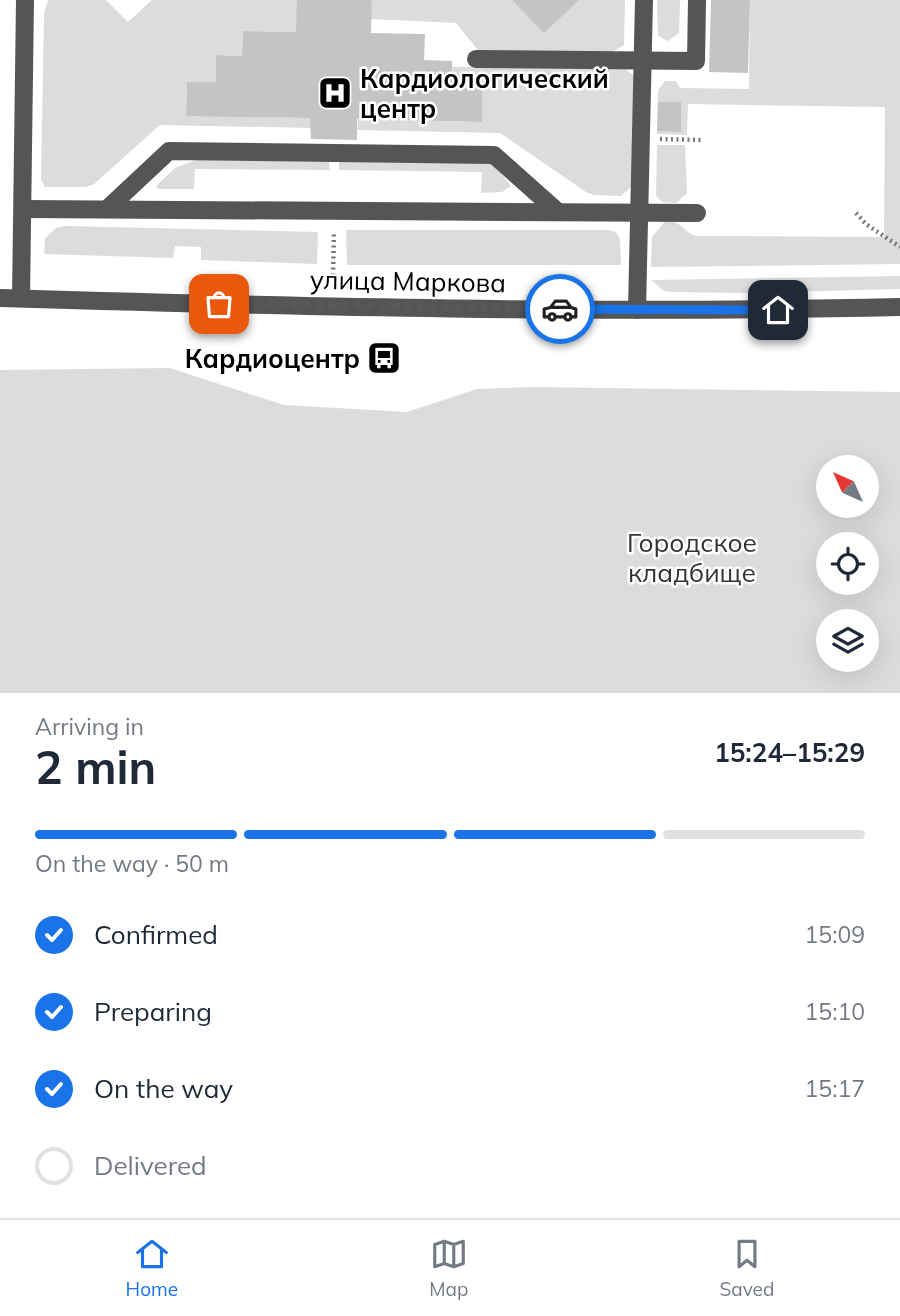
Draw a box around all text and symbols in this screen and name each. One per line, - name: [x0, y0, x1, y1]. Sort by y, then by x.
- place label: Кардиологический центр: [360, 62, 609, 125]
- hospital icon: Кардиологический центр: [316, 74, 354, 112]
- street label: улица Маркова: [310, 263, 506, 299]
- pin: [189, 274, 249, 334]
- courier: [525, 274, 595, 344]
- pin: [748, 280, 808, 340]
- icon: bag: [200, 285, 238, 323]
- icon: car: [541, 290, 579, 328]
- icon: home: [759, 291, 797, 329]
- bus stop icon: Кардиоцентр: [365, 339, 403, 377]
- place label: Кардиоцентр: [185, 342, 360, 375]
- north arrow: [816, 455, 878, 518]
- map controls: [816, 455, 879, 672]
- park label: Городское кладбище: [627, 526, 757, 589]
- button: locate: [816, 532, 879, 595]
- button: layers: [816, 609, 879, 672]
- text: Arriving in: [35, 712, 144, 741]
- text: 15:24–15:29: [714, 736, 865, 769]
- text: 2 min: [35, 738, 156, 796]
- text: On the way · 50 m: [35, 849, 229, 878]
- icon: check: [35, 916, 73, 954]
- text: Confirmed: [94, 918, 218, 951]
- text: 15:09: [805, 920, 865, 949]
- icon: check: [35, 993, 73, 1031]
- text: Preparing: [94, 995, 212, 1028]
- text: 15:10: [805, 997, 865, 1026]
- icon: check: [35, 1070, 73, 1108]
- text: On the way: [94, 1072, 233, 1105]
- text: 15:17: [805, 1074, 865, 1103]
- text: Delivered: [94, 1149, 207, 1182]
- tab: Home: [126, 1235, 178, 1301]
- tab: Map: [429, 1235, 468, 1301]
- tab: Saved: [720, 1235, 774, 1301]

